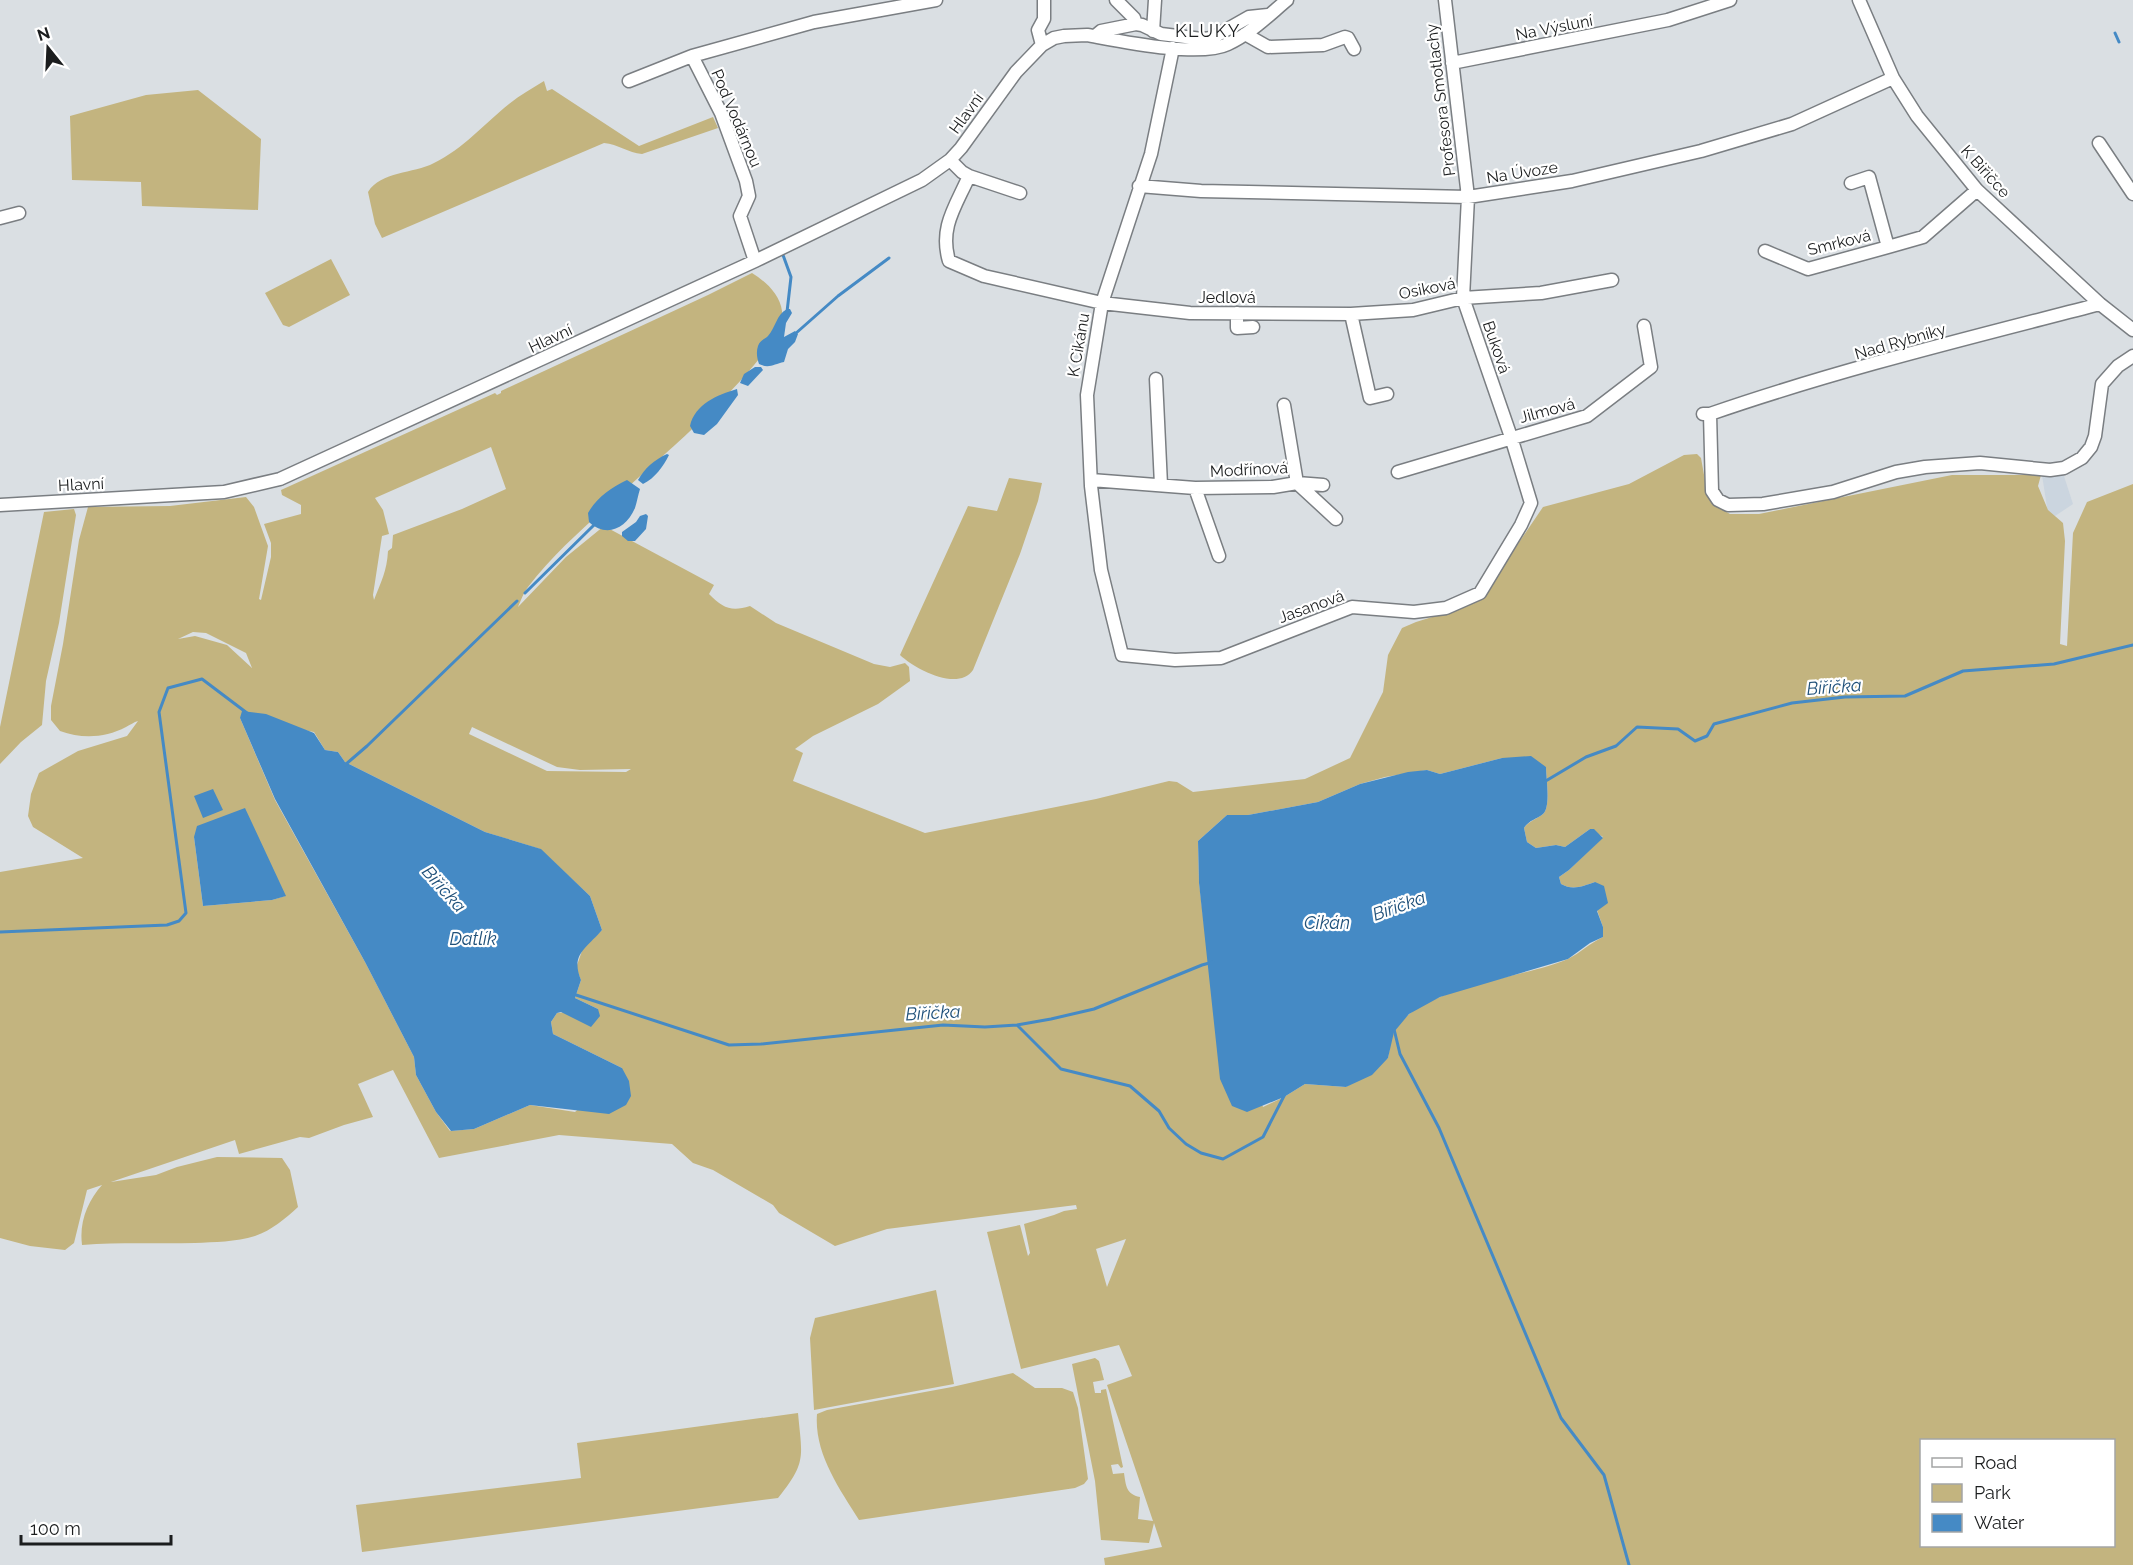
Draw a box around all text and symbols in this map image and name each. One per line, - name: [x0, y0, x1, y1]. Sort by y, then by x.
- street label: Na Výsluní: [1514, 11, 1595, 44]
- north arrow: [18, 18, 78, 78]
- district label: KLUKY: [1175, 20, 1241, 41]
- street label: Profesora Smotlachy: [1422, 22, 1459, 177]
- text: N: [35, 23, 52, 45]
- street label: Pod Vodárnou: [707, 66, 766, 170]
- street label: Hlavní: [945, 89, 988, 137]
- street label: K Biřičce: [1957, 141, 2014, 202]
- street label: Na Úvoze: [1485, 157, 1559, 187]
- street label: Smrková: [1806, 225, 1873, 259]
- street label: Osiková: [1397, 274, 1457, 303]
- street label: Jedlová: [1198, 288, 1256, 307]
- street label: K Cikánu: [1064, 312, 1093, 379]
- street label: Buková: [1479, 318, 1514, 376]
- street label: Nad Rybníky: [1852, 319, 1948, 364]
- street label: Hlavní: [525, 320, 576, 357]
- street label: Jilmová: [1517, 394, 1577, 427]
- street label: Modřínová: [1210, 458, 1289, 481]
- street label: Hlavní: [58, 474, 105, 495]
- street label: Jasanová: [1276, 586, 1347, 627]
- water label: Biřička: [1806, 674, 1862, 699]
- water label: Biřička: [418, 861, 471, 916]
- water label: Biřička: [1369, 886, 1429, 925]
- water label: Cikán: [1304, 912, 1350, 933]
- water label: Datlík: [449, 928, 497, 949]
- water label: Biřička: [905, 1001, 961, 1024]
- legend: [1920, 1439, 2115, 1547]
- text: Road: [1974, 1452, 2017, 1473]
- text: Park: [1974, 1482, 2011, 1503]
- scale bar: [21, 1508, 171, 1546]
- text: Water: [1974, 1512, 2025, 1533]
- text: 100 m: [30, 1518, 81, 1539]

